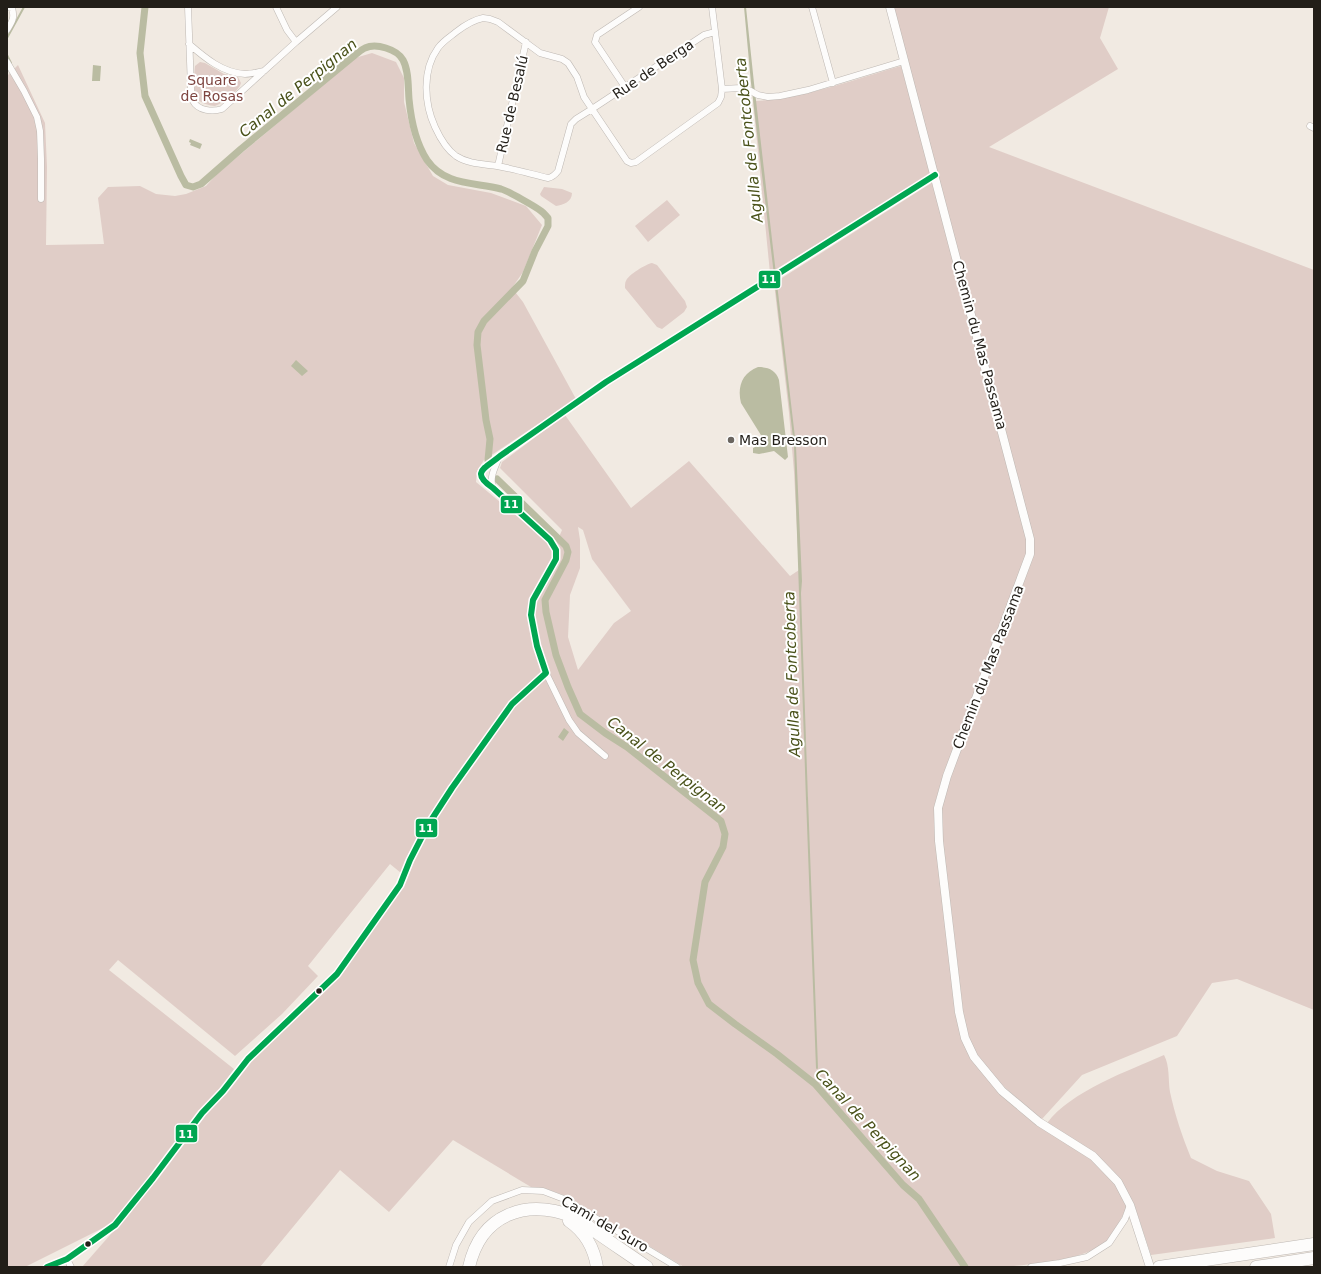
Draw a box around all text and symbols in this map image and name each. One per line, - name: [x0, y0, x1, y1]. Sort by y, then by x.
- water label: Canal de Perpignan: [235, 35, 361, 141]
- street label: Rue de Berga: [609, 36, 697, 102]
- street label: Rue de Besalú: [493, 54, 531, 154]
- water label: Agulla de Fontcoberta: [731, 57, 767, 224]
- park label: Square de Rosas: [181, 72, 243, 104]
- street label: Chemin du Mas Passama: [950, 259, 1010, 431]
- line badge: 11: [758, 270, 781, 289]
- text: 11: [761, 273, 777, 286]
- place label: Mas Bresson: [739, 432, 827, 448]
- marker: Mas Bresson: [726, 435, 736, 445]
- line badge: 11: [500, 495, 523, 514]
- text: 11: [503, 498, 519, 511]
- street label: Chemin du Mas Passama: [949, 583, 1027, 751]
- water label: Agulla de Fontcoberta: [780, 591, 804, 758]
- water label: Canal de Perpignan: [604, 713, 730, 817]
- line badge: 11: [415, 818, 438, 838]
- text: 11: [418, 822, 434, 835]
- unlabelled marker: [314, 986, 324, 996]
- water label: Canal de Perpignan: [811, 1065, 925, 1185]
- line badge: 11: [175, 1124, 198, 1143]
- text: 11: [178, 1128, 194, 1141]
- street label: Cami del Suro: [559, 1193, 651, 1255]
- unlabelled marker: [83, 1239, 93, 1249]

